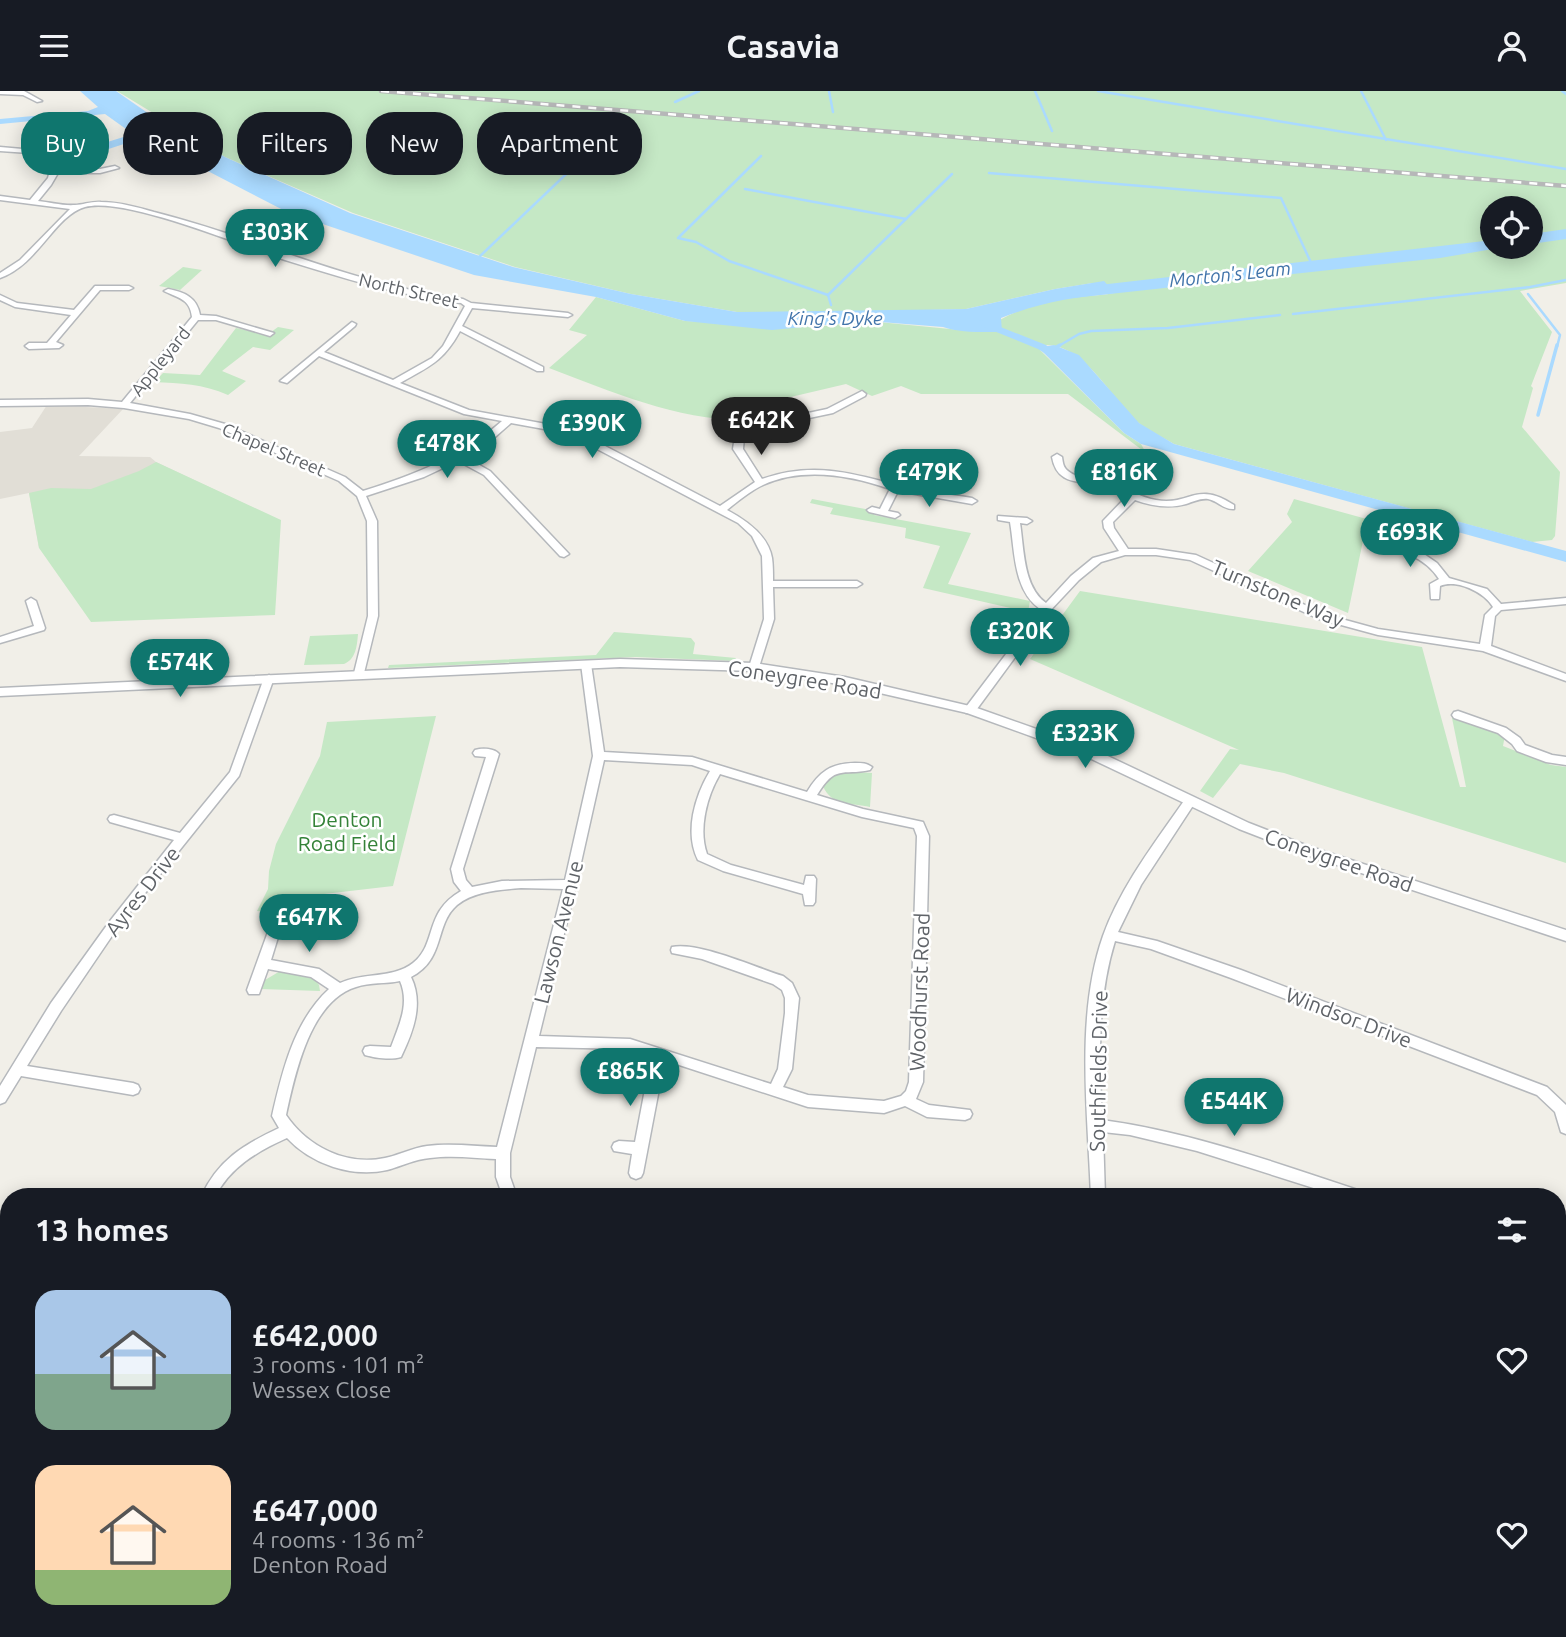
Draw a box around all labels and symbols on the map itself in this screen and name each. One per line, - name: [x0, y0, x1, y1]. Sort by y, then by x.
- pin: £303K: [226, 209, 324, 269]
- water label: Morton's Leam: [1168, 257, 1292, 291]
- street label: North Street: [357, 269, 461, 311]
- water label: King's Dyke: [787, 307, 883, 329]
- street label: Appleyard: [126, 323, 194, 399]
- pin: £642K: [712, 397, 810, 457]
- pin: £390K: [543, 401, 641, 460]
- street label: Chapel Street: [219, 418, 329, 480]
- pin: £478K: [398, 421, 496, 480]
- pin: £479K: [880, 449, 978, 509]
- pin: £816K: [1075, 449, 1173, 509]
- pin: £693K: [1361, 510, 1459, 569]
- street label: Turnstone Way: [1208, 554, 1348, 632]
- pin: £320K: [971, 609, 1069, 668]
- pin: £574K: [131, 639, 229, 699]
- street label: Coneygree Road: [726, 655, 884, 703]
- pin: £323K: [1036, 711, 1134, 770]
- park label: Denton Road Field: [298, 807, 396, 855]
- street label: Coneygree Road: [1262, 823, 1416, 897]
- street label: Ayres Drive: [100, 842, 184, 940]
- street label: Lawson Avenue: [529, 858, 587, 1006]
- pin: £647K: [260, 895, 358, 954]
- street label: Woodhurst Road: [904, 912, 934, 1072]
- street label: Windsor Drive: [1283, 982, 1415, 1052]
- street label: Southfields Drive: [1085, 990, 1111, 1152]
- pin: £865K: [581, 1049, 679, 1108]
- pin: £544K: [1185, 1079, 1283, 1138]

